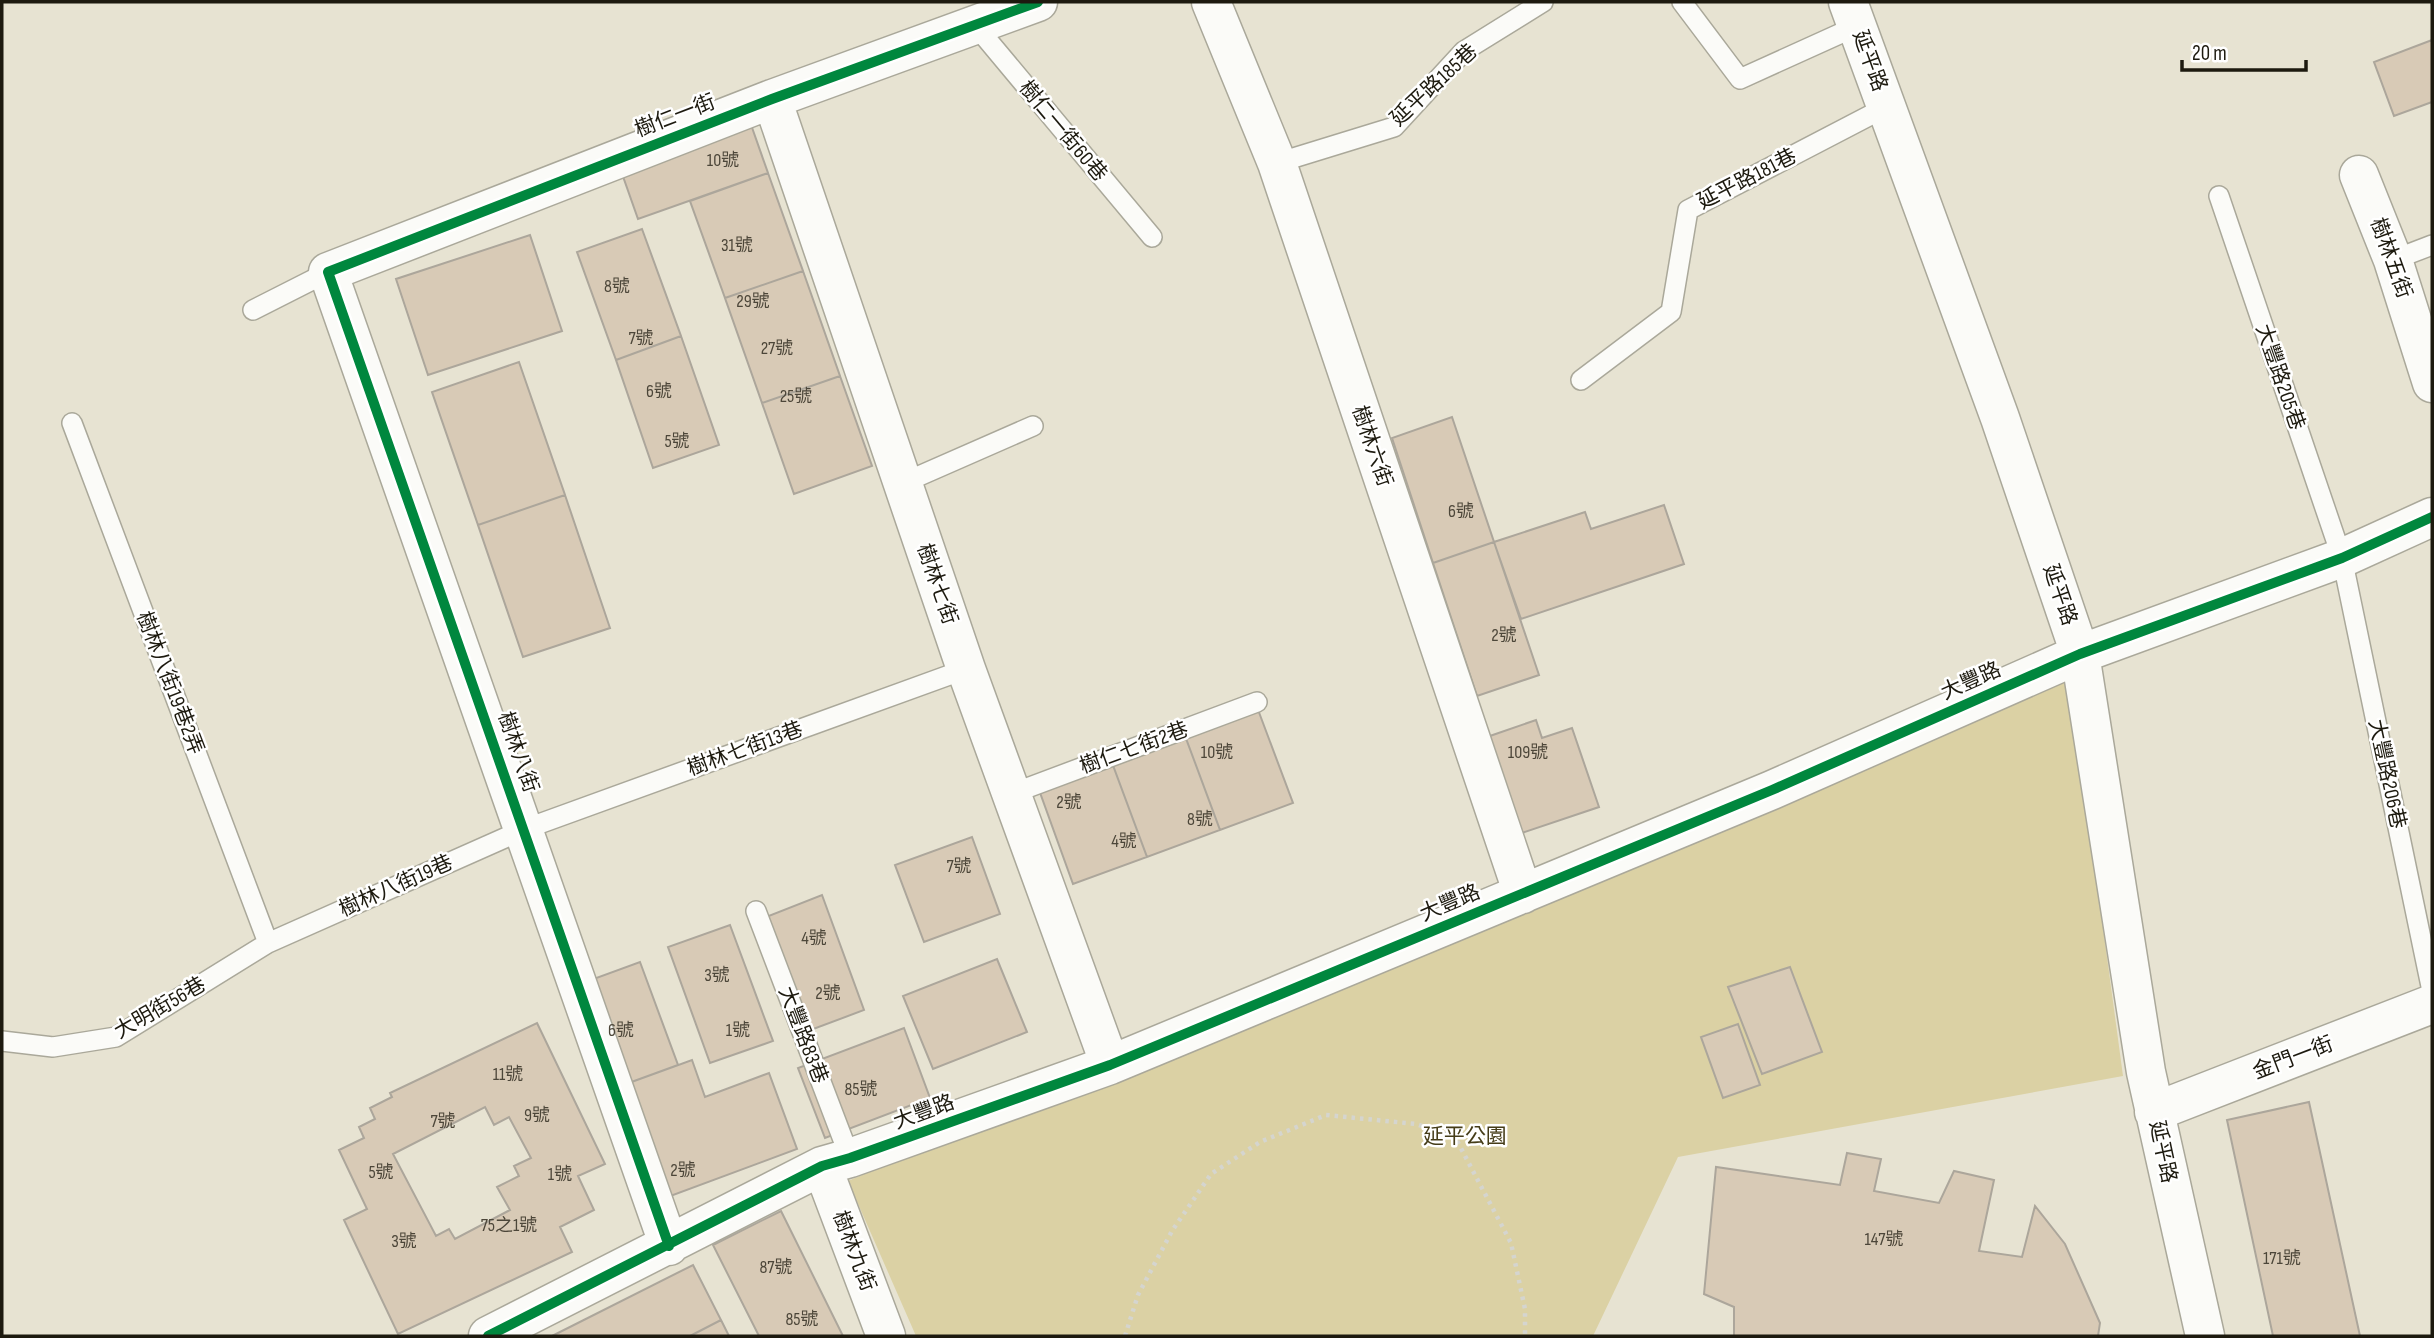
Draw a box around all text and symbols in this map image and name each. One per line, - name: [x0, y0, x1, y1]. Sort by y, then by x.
- street label: 延平路: [1847, 27, 1893, 95]
- scale bar: [2182, 28, 2306, 72]
- street label: 延平路185巷: [1386, 39, 1482, 131]
- text: 20 m: [2192, 41, 2227, 66]
- street label: 樹仁一街60巷: [1014, 76, 1112, 186]
- street label: 樹仁一街: [631, 89, 719, 143]
- street label: 延平路181巷: [1693, 143, 1801, 215]
- house number: 10號: [707, 150, 739, 171]
- street label: 樹林五街: [2365, 214, 2417, 302]
- house number: 31號: [721, 235, 753, 256]
- house number: 8號: [604, 276, 630, 297]
- house number: 29號: [736, 291, 770, 312]
- street label: 大豐路205巷: [2250, 321, 2310, 433]
- house number: 7號: [628, 328, 654, 349]
- house number: 27號: [761, 338, 793, 359]
- house number: 6號: [646, 381, 672, 402]
- house number: 25號: [780, 386, 812, 407]
- street label: 樹林六街: [1347, 402, 1397, 490]
- house number: 5號: [664, 431, 690, 452]
- house number: 6號: [1448, 501, 1474, 522]
- street label: 樹林七街: [912, 540, 962, 628]
- street label: 延平路: [2038, 561, 2082, 629]
- street label: 樹林八街19巷2弄: [131, 608, 209, 758]
- house number: 2號: [1491, 625, 1517, 646]
- street label: 大豐路: [1937, 657, 2005, 705]
- street label: 樹林八街: [493, 708, 543, 796]
- street label: 樹林七街13巷: [684, 717, 806, 781]
- street label: 樹仁七街2巷: [1076, 717, 1192, 779]
- street label: 大豐路206巷: [2363, 717, 2411, 831]
- house number: 10號: [1201, 742, 1233, 763]
- house number: 109號: [1508, 742, 1548, 763]
- house number: 2號: [1056, 792, 1082, 813]
- house number: 8號: [1187, 809, 1213, 830]
- house number: 4號: [1111, 831, 1137, 852]
- street label: 樹林八街19巷: [335, 850, 457, 922]
- house number: 7號: [946, 856, 972, 877]
- street label: 大豐路: [1416, 879, 1484, 927]
- house number: 4號: [801, 928, 827, 949]
- house number: 3號: [704, 965, 730, 986]
- street label: 大明街56巷: [110, 972, 210, 1044]
- street label: 大豐路83巷: [773, 983, 833, 1087]
- house number: 2號: [815, 983, 841, 1004]
- house number: 6號: [608, 1020, 634, 1041]
- house number: 1號: [726, 1020, 750, 1041]
- street label: 金門一街: [2249, 1031, 2337, 1085]
- house number: 11號: [493, 1064, 523, 1085]
- house number: 85號: [844, 1079, 878, 1100]
- street label: 大豐路: [890, 1089, 958, 1135]
- house number: 9號: [524, 1105, 550, 1126]
- house number: 7號: [430, 1111, 456, 1132]
- street label: 延平路: [2144, 1119, 2182, 1185]
- park label: 延平公園: [1423, 1124, 1507, 1149]
- house number: 2號: [670, 1160, 696, 1181]
- house number: 5號: [368, 1162, 394, 1183]
- house number: 1號: [548, 1164, 572, 1185]
- street label: 樹林九街: [827, 1207, 881, 1295]
- house number: 75之1號: [481, 1215, 537, 1236]
- house number: 147號: [1865, 1229, 1903, 1250]
- house number: 3號: [391, 1231, 417, 1252]
- house number: 171號: [2263, 1248, 2301, 1269]
- house number: 87號: [759, 1257, 793, 1278]
- house number: 85號: [785, 1309, 819, 1330]

